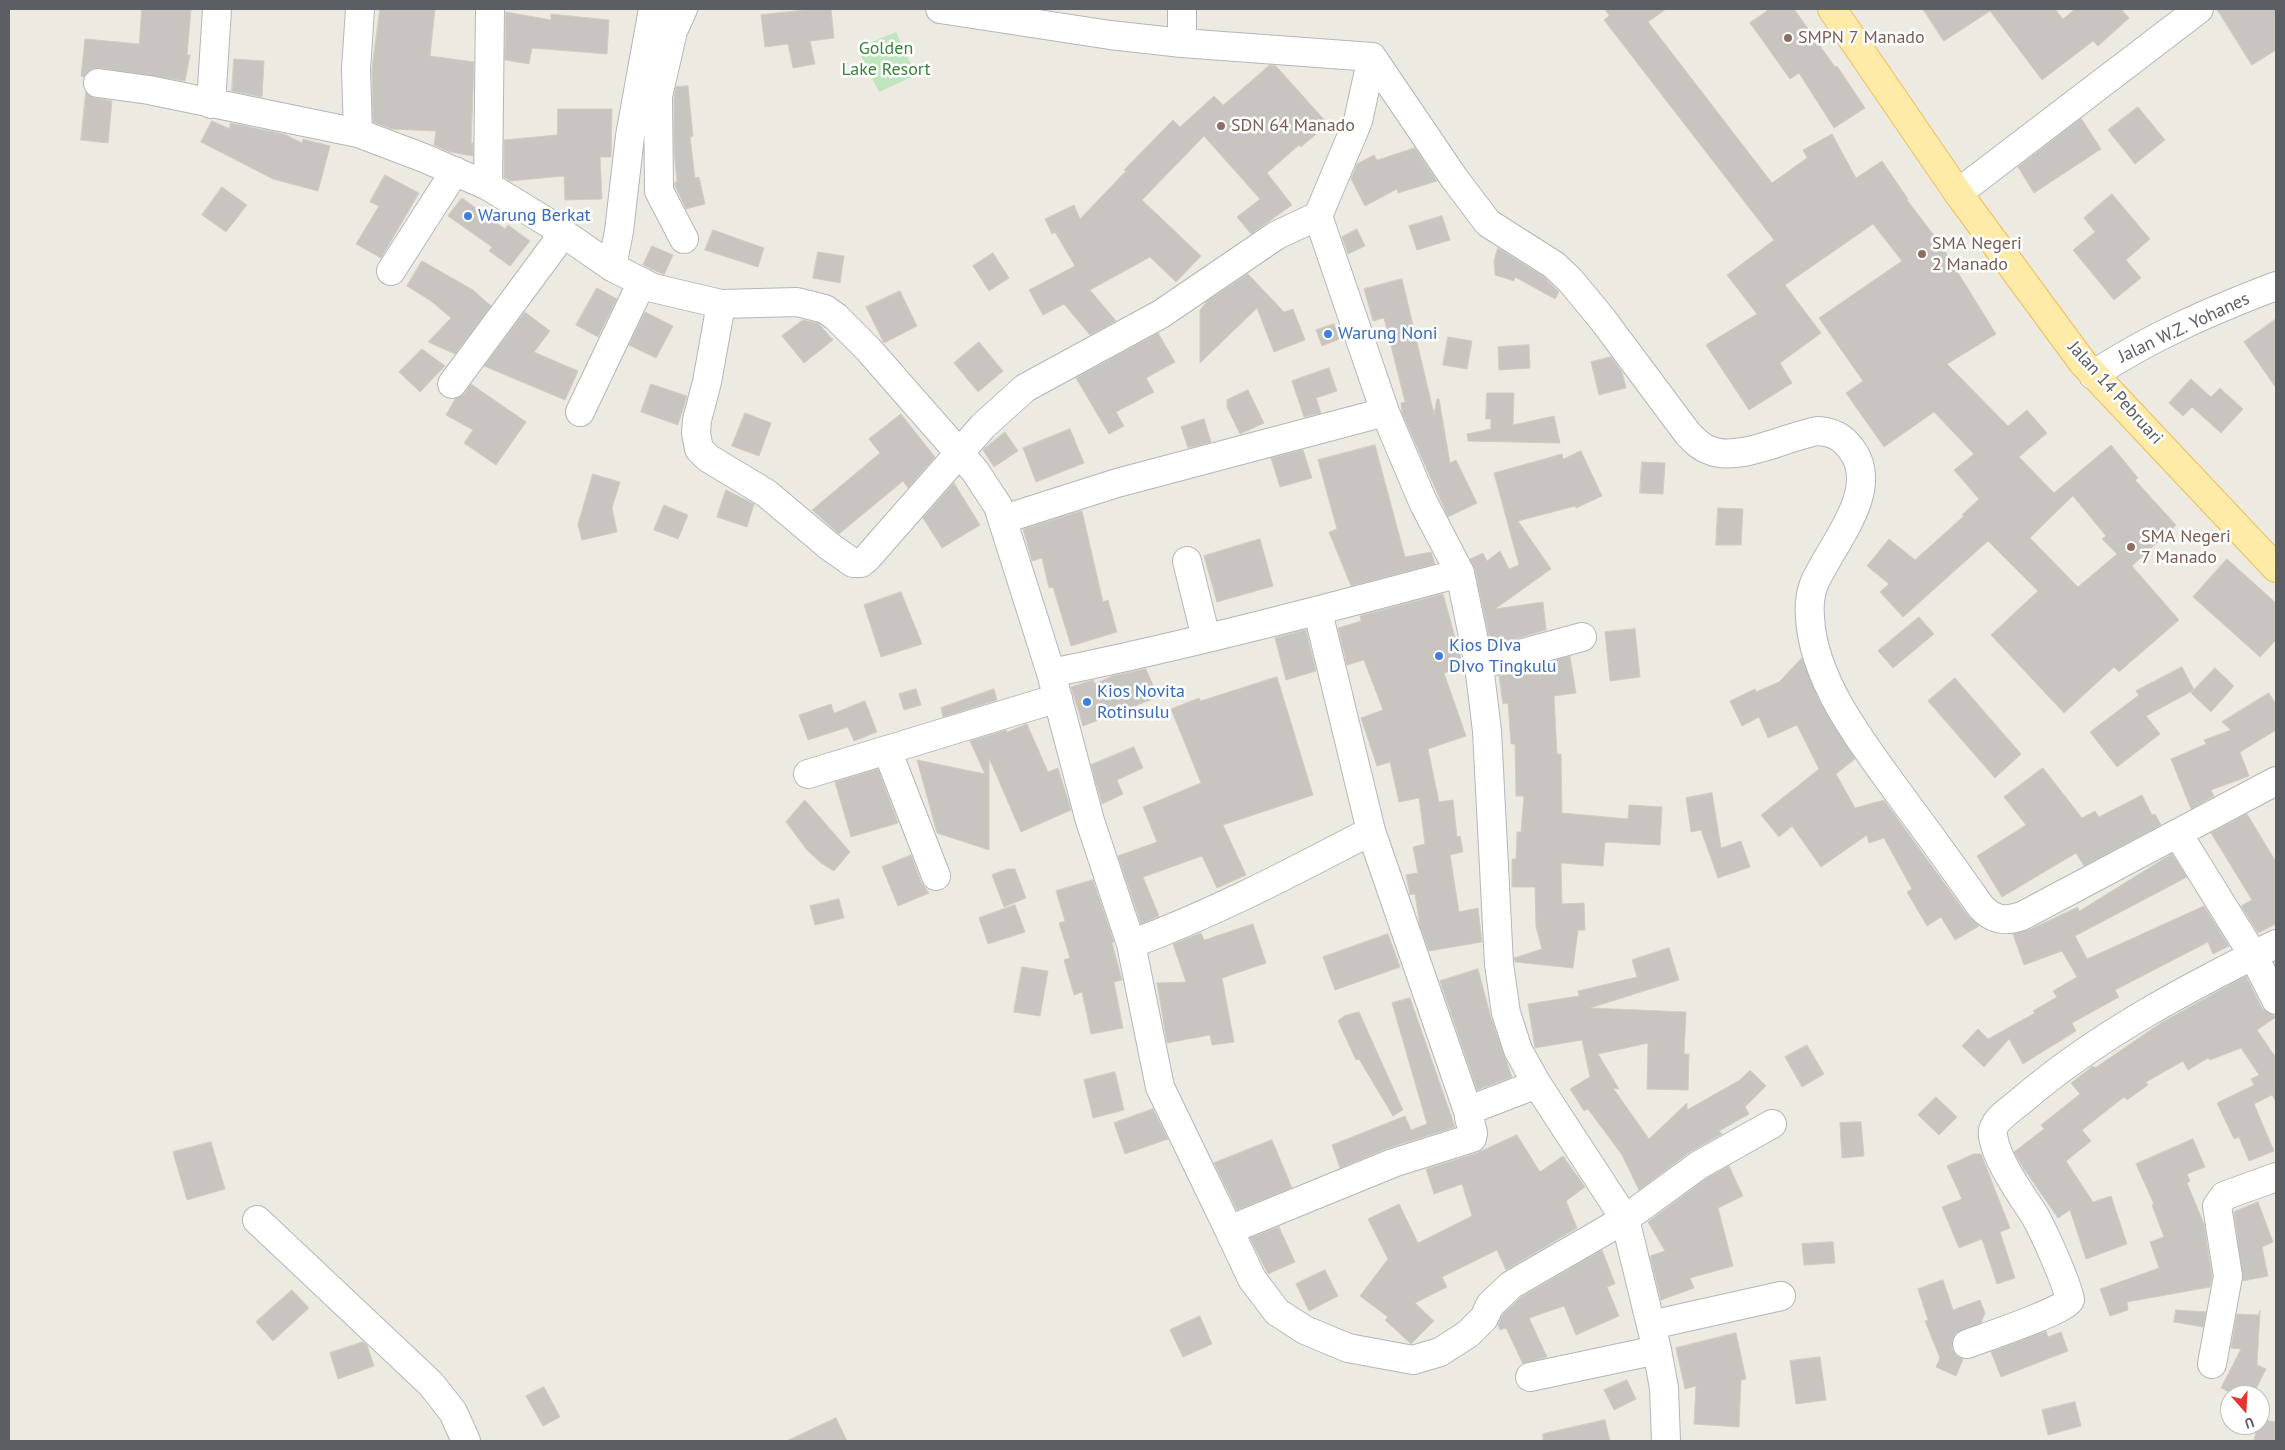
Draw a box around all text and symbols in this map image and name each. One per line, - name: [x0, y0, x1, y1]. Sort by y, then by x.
- place label: SMPN 7 Manado: [1798, 27, 1925, 49]
- marker: SMPN 7 Manado: [1782, 32, 1794, 44]
- park label: Golden Lake Resort: [841, 38, 931, 80]
- place label: SDN 64 Manado: [1231, 115, 1355, 137]
- marker: SDN 64 Manado: [1215, 120, 1227, 132]
- place label: Warung Berkat: [478, 205, 591, 227]
- marker: Warung Berkat: [462, 210, 474, 222]
- place label: SMA Negeri 2 Manado: [1932, 233, 2022, 276]
- marker: SMA Negeri 2 Manado: [1916, 248, 1928, 260]
- street label: Jalan W.Z. Yohanes: [2115, 288, 2253, 368]
- place label: Warung Noni: [1338, 323, 1438, 345]
- marker: Warung Noni: [1322, 328, 1334, 340]
- street label: Jalan 14 Pebruari: [2063, 337, 2167, 449]
- place label: SMA Negeri 7 Manado: [2141, 526, 2231, 568]
- marker: SMA Negeri 7 Manado: [2125, 541, 2137, 553]
- place label: Kios DIva DIvo Tingkulu: [1449, 635, 1557, 678]
- marker: Kios DIva DIvo Tingkulu: [1433, 650, 1445, 662]
- place label: Kios Novita Rotinsulu: [1097, 681, 1185, 724]
- marker: Kios Novita Rotinsulu: [1081, 696, 1093, 708]
- north arrow: [2220, 1385, 2270, 1435]
- text: U: [2242, 1413, 2257, 1433]

